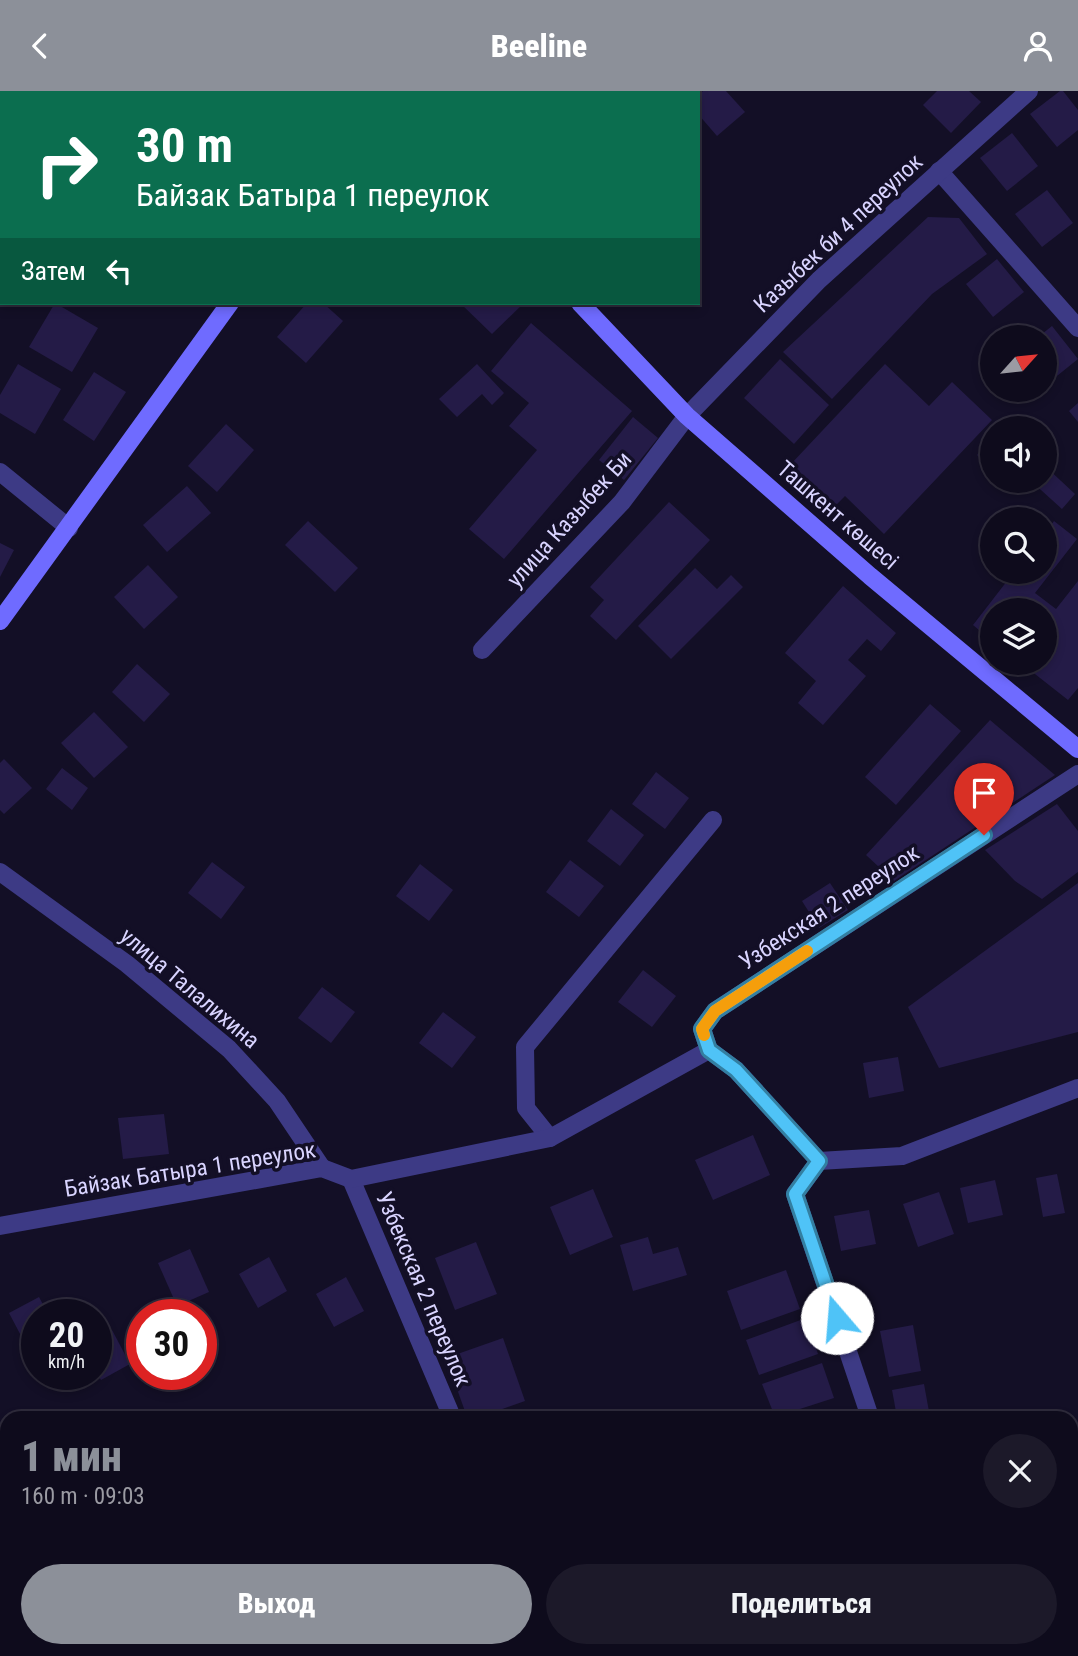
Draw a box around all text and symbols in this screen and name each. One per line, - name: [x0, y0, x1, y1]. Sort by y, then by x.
- icon: back: [21, 27, 59, 65]
- text: Beeline: [491, 27, 587, 65]
- icon: person: [1019, 27, 1057, 65]
- text: 30 m: [136, 117, 233, 174]
- icon: right: [21, 119, 112, 210]
- street label: Казыбек би 4 переулок: [748, 148, 928, 318]
- text: Байзак Батыра 1 переулок: [136, 176, 490, 214]
- icon: left: [100, 252, 138, 290]
- text: Затем: [21, 256, 86, 286]
- north arrow: [980, 325, 1057, 403]
- map controls: [980, 325, 1057, 675]
- button: sound: [980, 416, 1057, 493]
- street label: улица Казыбек Би: [501, 446, 637, 593]
- street label: Ташкент көшесі: [772, 455, 904, 575]
- button: search: [980, 507, 1057, 584]
- button: layers: [980, 598, 1057, 675]
- pin: [954, 763, 1014, 835]
- icon: arrive: [965, 774, 1003, 812]
- street label: Узбекская 2 переулок: [734, 839, 924, 976]
- street label: улица Талалихина: [115, 922, 265, 1054]
- street label: Байзак Батыра 1 переулок: [62, 1136, 318, 1203]
- street label: Узбекская 2 переулок: [370, 1188, 477, 1391]
- position arrow: [800, 1281, 874, 1355]
- speed limit sign: 30: [126, 1299, 217, 1390]
- text: 20: [49, 1315, 84, 1356]
- text: km/h: [48, 1351, 85, 1372]
- text: 1 мин: [21, 1432, 122, 1481]
- button: close: [983, 1434, 1057, 1508]
- text: 160 m · 09:03: [21, 1483, 145, 1510]
- button: Выход: [21, 1564, 532, 1644]
- button: Поделиться: [546, 1564, 1057, 1644]

